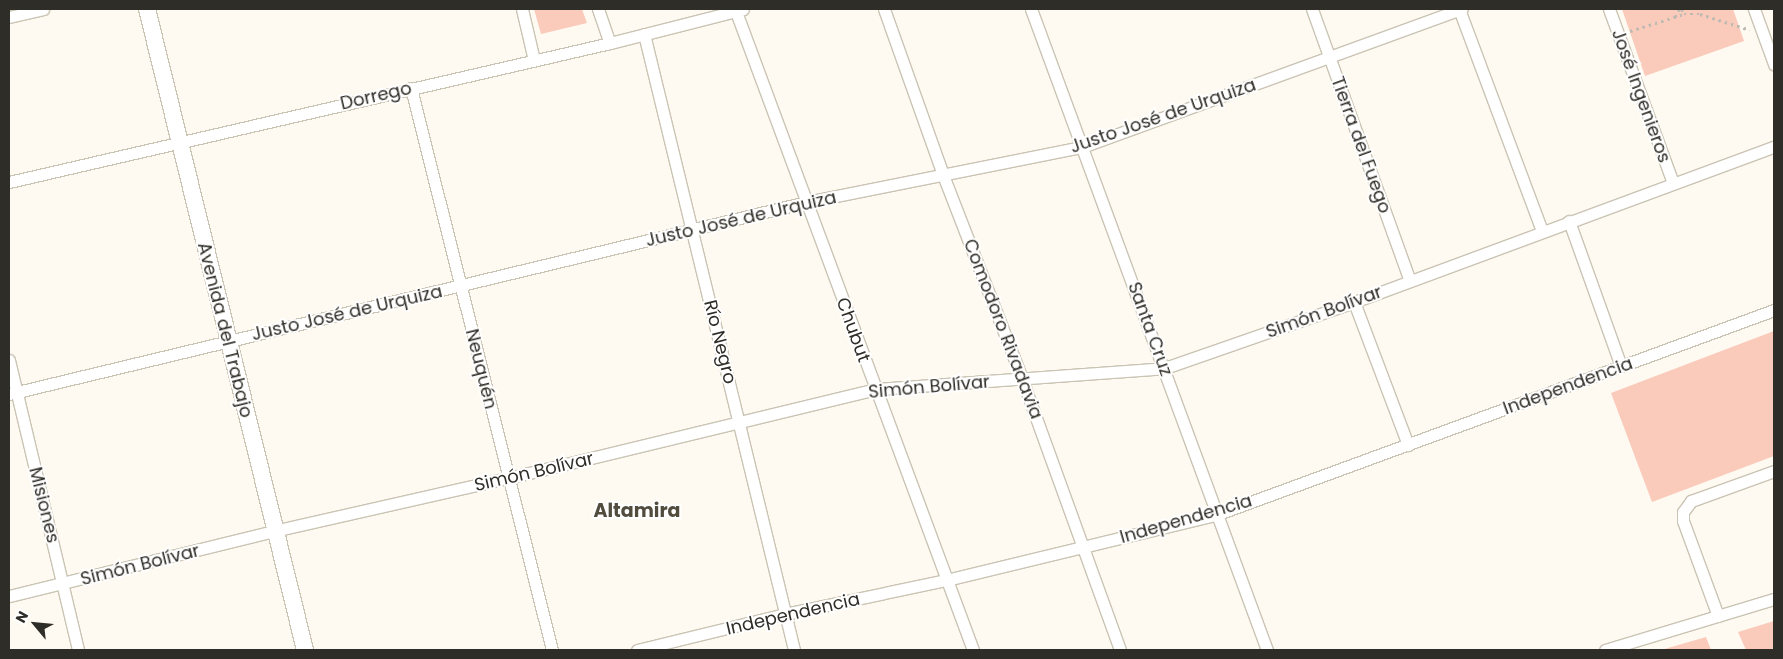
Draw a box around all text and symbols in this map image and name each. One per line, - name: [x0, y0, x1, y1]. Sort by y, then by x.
- street label: José Ingenieros: [1607, 26, 1675, 166]
- street label: Justo José de Urquiza: [1067, 74, 1259, 158]
- street label: Tierra del Fuego: [1326, 74, 1396, 216]
- street label: Dorrego: [338, 77, 414, 115]
- street label: Justo José de Urquiza: [643, 187, 839, 251]
- street label: Comodoro Rivadavia: [959, 236, 1047, 422]
- street label: Avenida del Trabajo: [193, 240, 257, 420]
- street label: Santa Cruz: [1123, 279, 1177, 379]
- street label: Justo José de Urquiza: [249, 281, 445, 345]
- street label: Simón Bolívar: [1263, 281, 1385, 343]
- street label: Chubut: [831, 295, 875, 365]
- street label: Río Negro: [699, 298, 741, 386]
- street label: Neuquén: [461, 327, 501, 411]
- street label: Independencia: [1500, 353, 1636, 419]
- street label: Simón Bolívar: [867, 371, 991, 403]
- street label: Simón Bolívar: [472, 448, 596, 496]
- street label: Misiones: [24, 465, 64, 545]
- street label: Independencia: [1117, 490, 1255, 548]
- district label: Altamira: [594, 500, 680, 522]
- street label: Simón Bolívar: [78, 540, 202, 590]
- street label: Independencia: [724, 588, 862, 640]
- north arrow: [10, 599, 60, 649]
- text: N: [10, 608, 33, 626]

